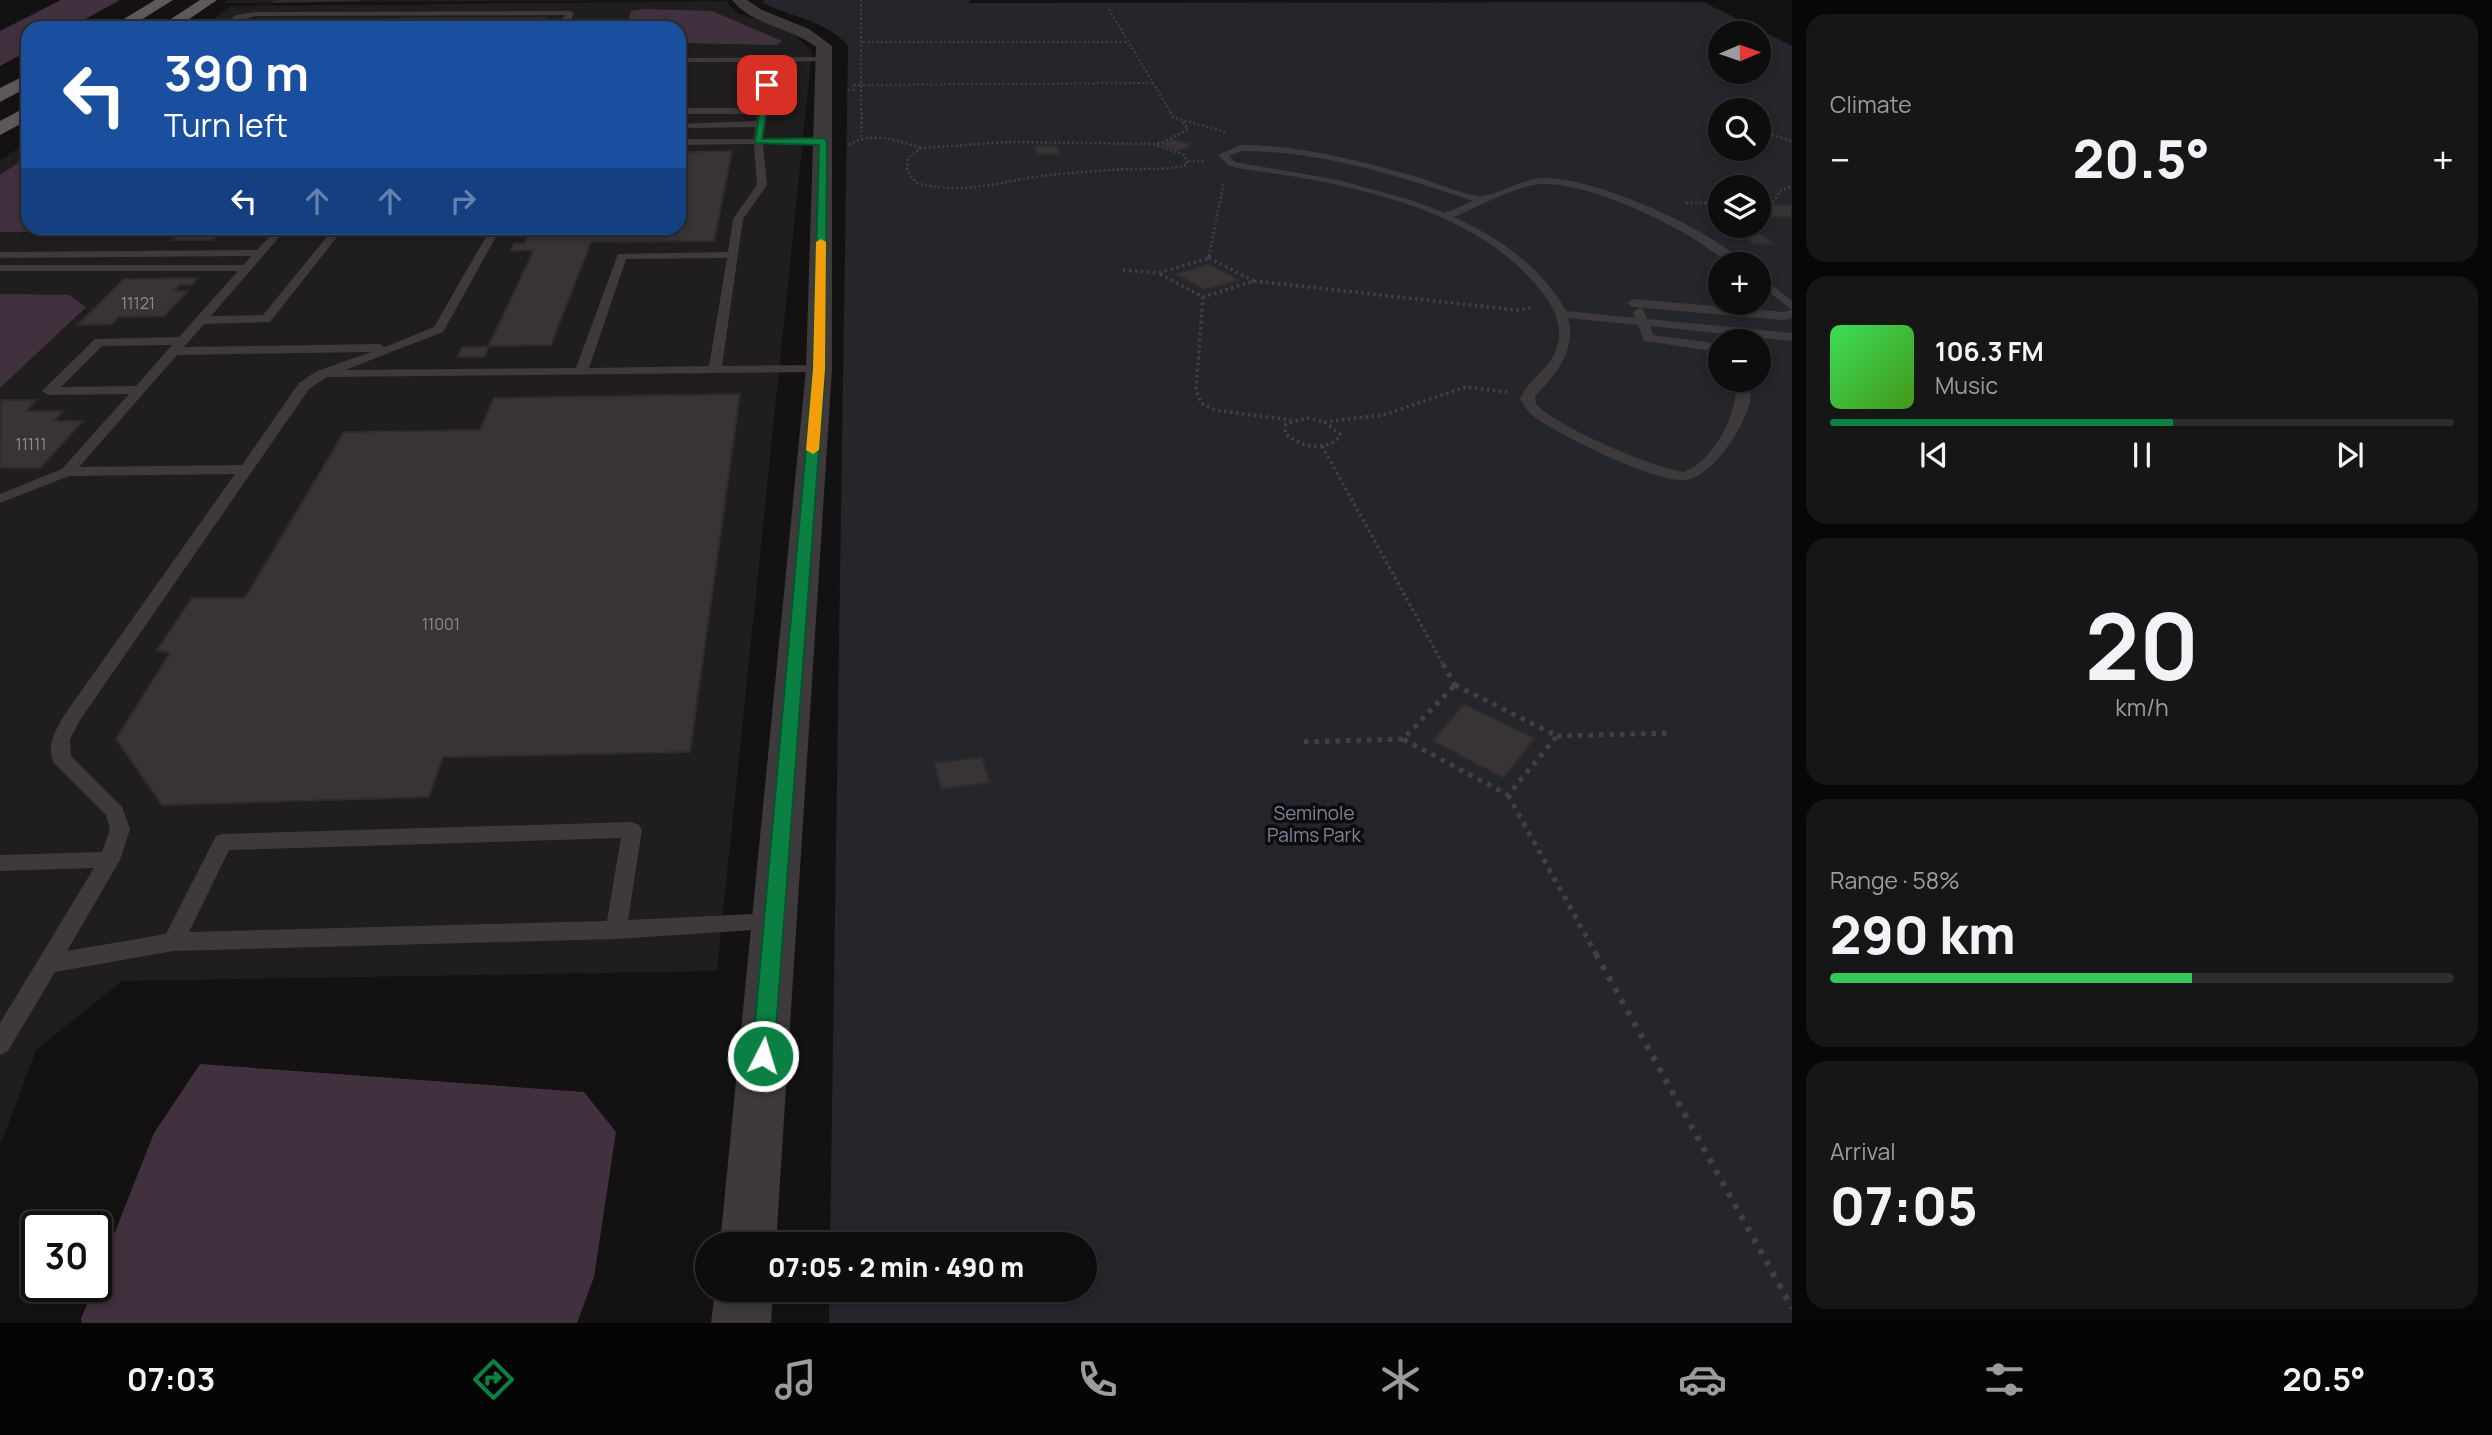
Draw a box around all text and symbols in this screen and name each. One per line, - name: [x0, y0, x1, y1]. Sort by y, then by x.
- north arrow: [1708, 21, 1771, 84]
- map controls: [1708, 21, 1771, 392]
- text: 390 m: [164, 39, 309, 106]
- icon: left: [49, 49, 140, 140]
- pin: [737, 55, 797, 115]
- icon: arrive: [748, 66, 786, 104]
- text: Climate: [1830, 88, 1912, 120]
- button: search: [1708, 98, 1771, 161]
- text: Turn left: [164, 103, 288, 147]
- text: 20.5°: [2073, 123, 2210, 194]
- text: −: [1830, 133, 1851, 185]
- text: +: [2432, 133, 2454, 185]
- button: layers: [1708, 175, 1771, 238]
- icon: left: [225, 182, 263, 220]
- icon: ahead: [298, 182, 336, 220]
- icon: ahead: [371, 182, 409, 220]
- icon: right: [444, 182, 482, 220]
- button: +: [1708, 252, 1771, 315]
- house number: 11121: [121, 292, 155, 314]
- button: −: [1708, 329, 1771, 392]
- text: 106.3 FM: [1935, 333, 2044, 369]
- text: Music: [1935, 369, 1998, 401]
- house number: 11111: [15, 433, 47, 455]
- icon: previous: [1915, 436, 1953, 474]
- icon: pause: [2123, 436, 2161, 474]
- icon: next: [2331, 436, 2369, 474]
- text: 20: [2085, 583, 2199, 707]
- house number: 11001: [422, 613, 460, 635]
- text: km/h: [2115, 691, 2169, 723]
- park label: Seminole Palms Park: [1267, 800, 1361, 848]
- text: Range · 58%: [1830, 864, 1960, 896]
- text: 290 km: [1830, 899, 2016, 970]
- position arrow: [726, 1019, 800, 1093]
- text: Arrival: [1830, 1135, 1896, 1167]
- text: 07:05: [1830, 1170, 1978, 1241]
- speed limit sign: 30: [21, 1211, 112, 1302]
- text: 07:05 · 2 min · 490 m: [768, 1249, 1024, 1285]
- icon: directions: [469, 1355, 518, 1404]
- icon: music: [771, 1355, 820, 1404]
- icon: phone: [1073, 1355, 1122, 1404]
- icon: climate: [1376, 1355, 1425, 1404]
- icon: car: [1678, 1355, 1727, 1404]
- icon: filters: [1980, 1355, 2029, 1404]
- text: 07:03: [127, 1357, 215, 1401]
- text: 20.5°: [2282, 1357, 2365, 1401]

